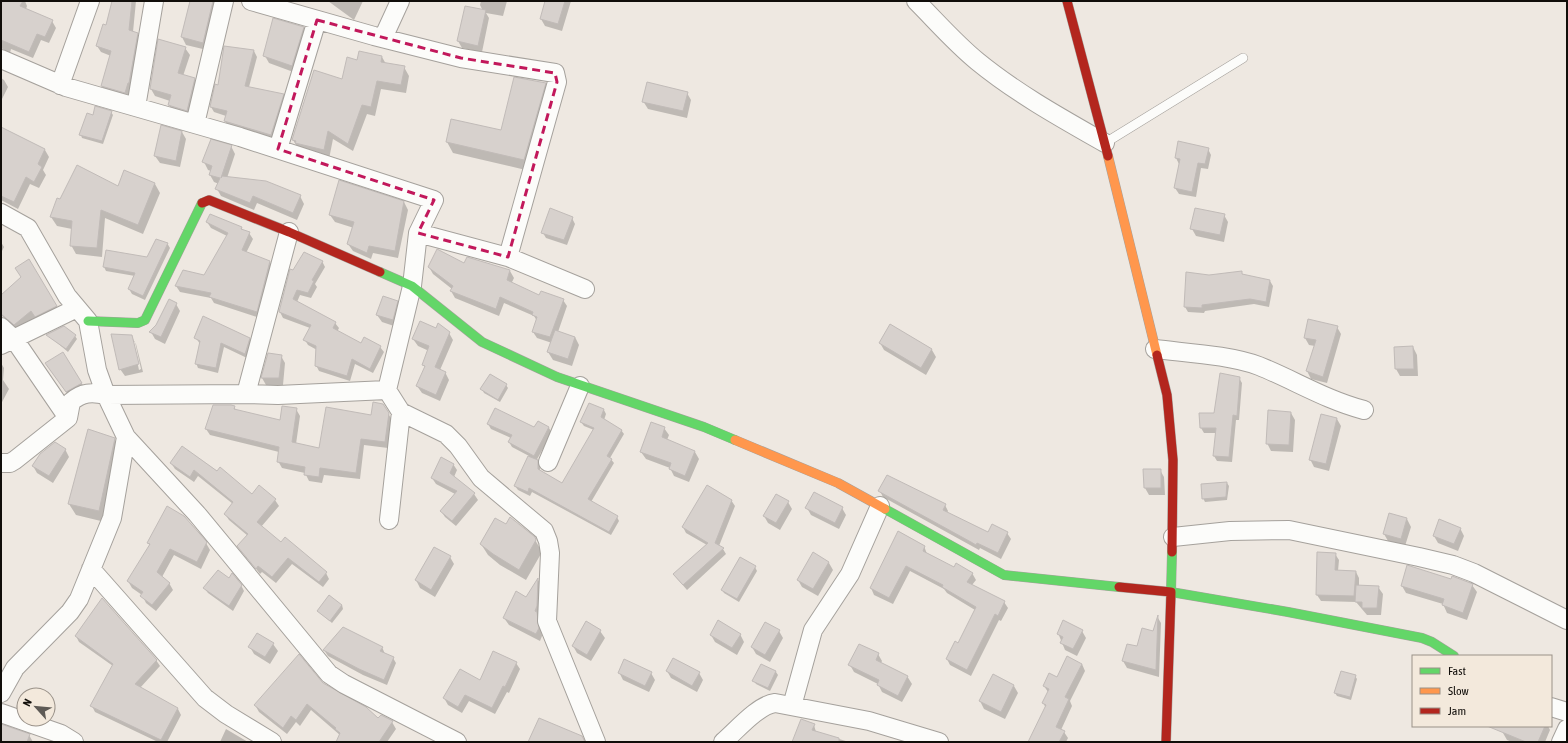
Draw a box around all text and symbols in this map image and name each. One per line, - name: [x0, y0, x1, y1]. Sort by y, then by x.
- legend: [1412, 655, 1552, 727]
- text: Fast: [1448, 664, 1466, 678]
- text: Slow: [1448, 684, 1469, 698]
- north arrow: [16, 687, 56, 727]
- text: N: [20, 697, 34, 708]
- text: Jam: [1448, 704, 1466, 718]

